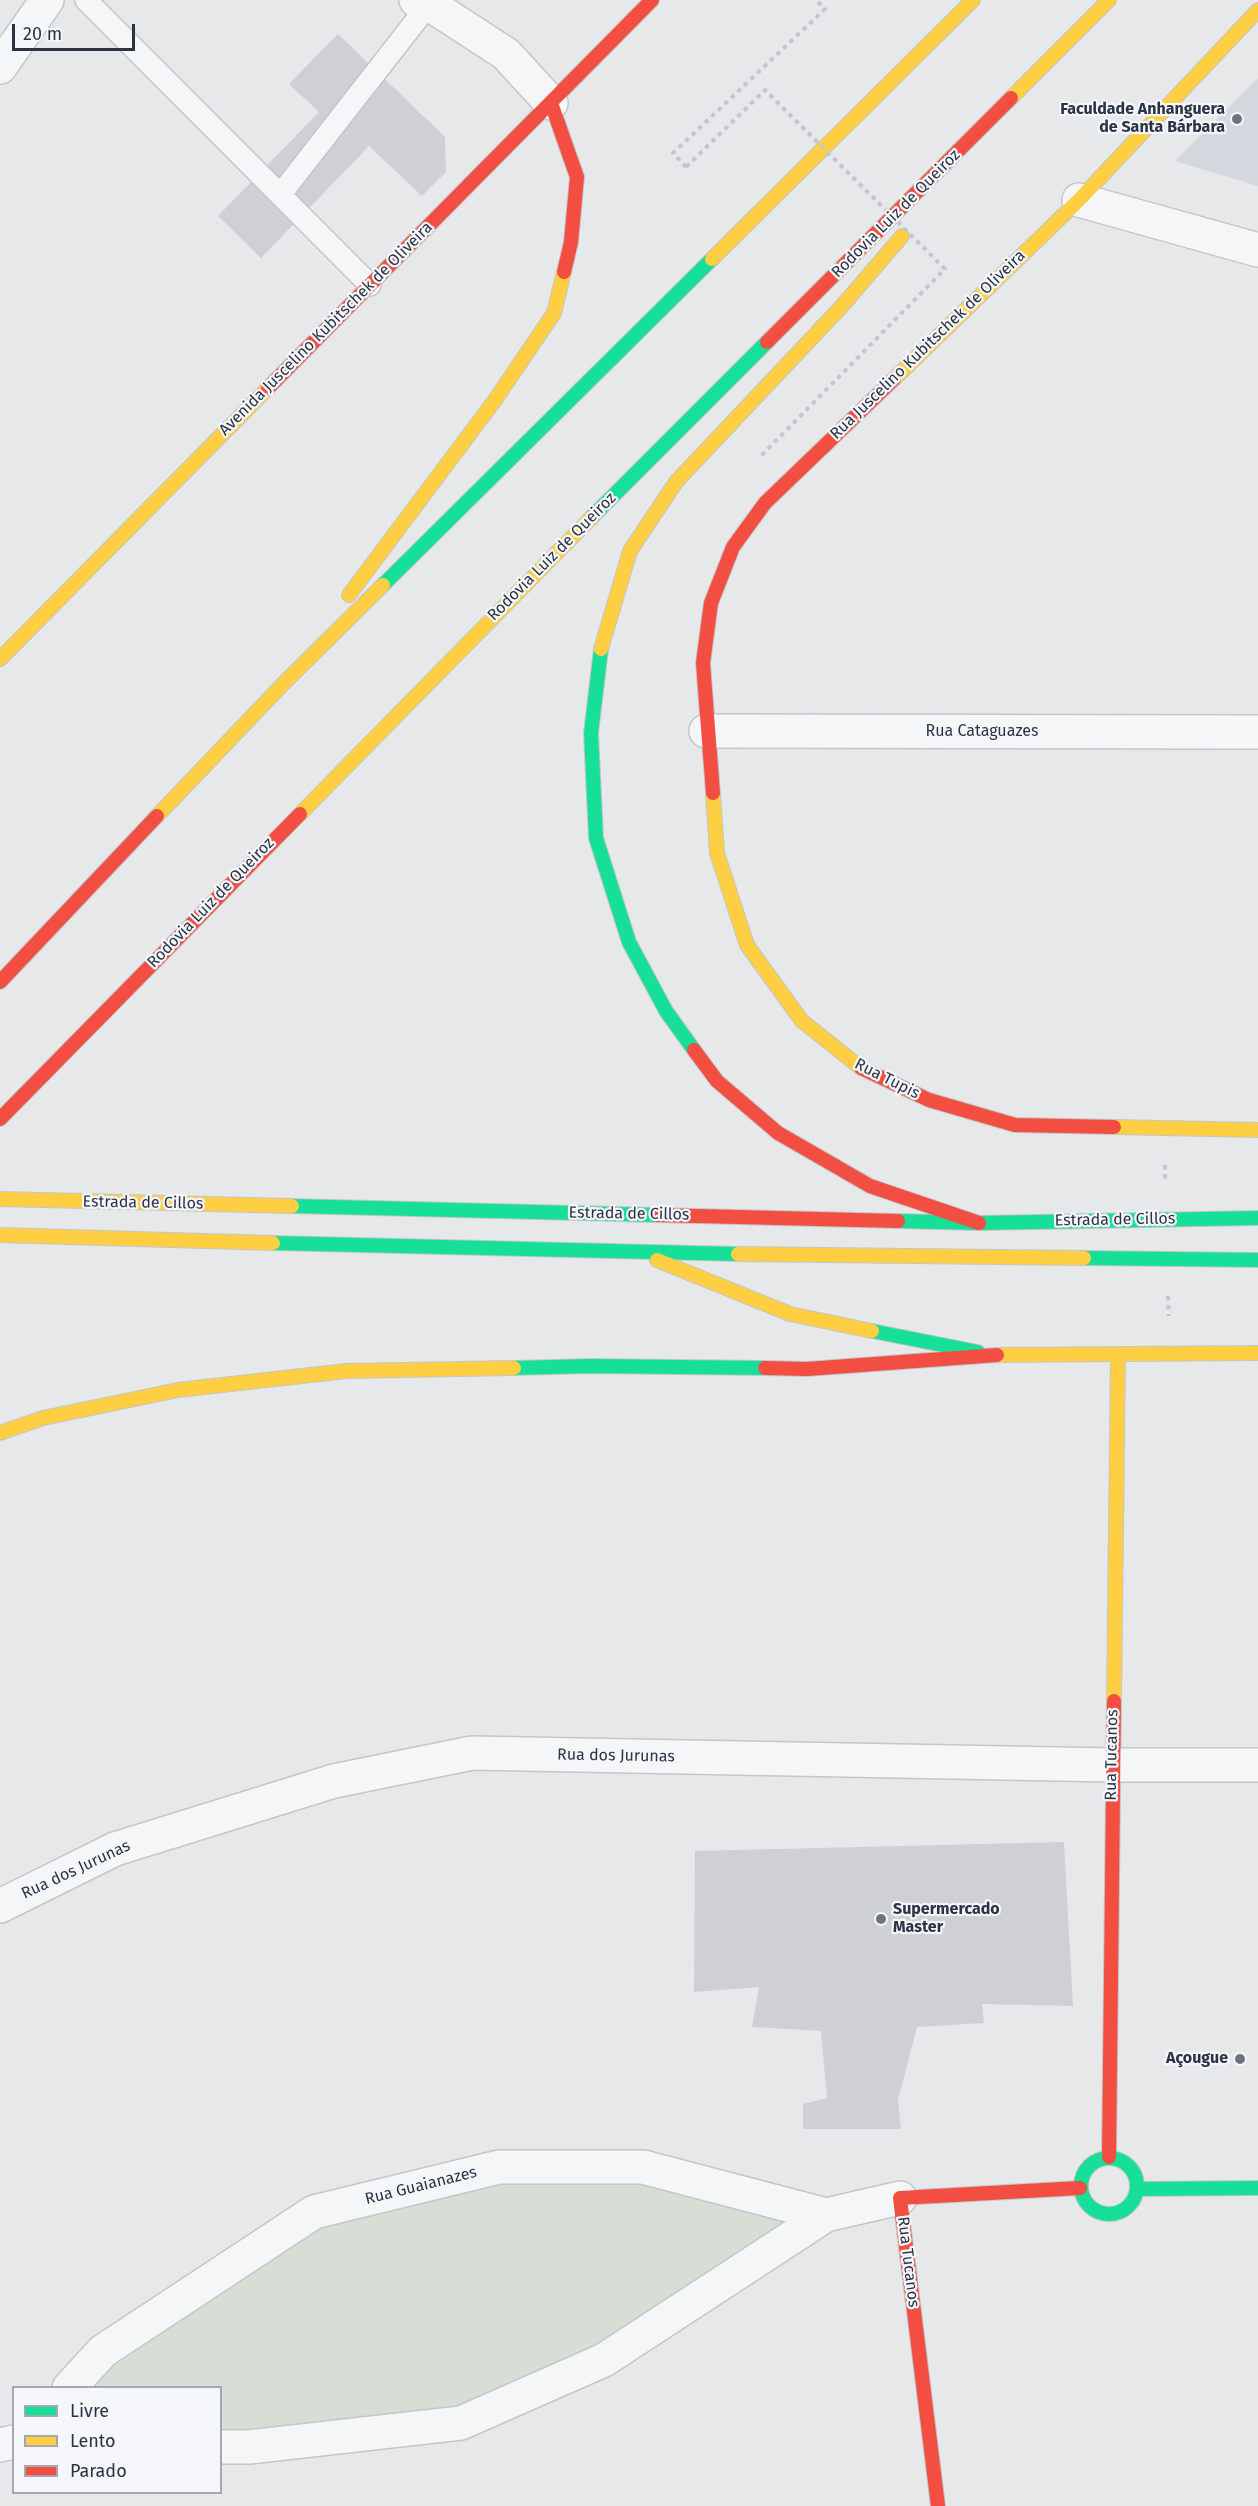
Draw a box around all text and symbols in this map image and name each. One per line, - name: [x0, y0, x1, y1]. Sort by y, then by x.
- scale bar: [15, 12, 138, 50]
- text: 20 m: [23, 23, 62, 45]
- place label: Faculdade Anhanguera de Santa Bárbara: [1060, 100, 1225, 138]
- marker: Faculdade Anhanguera de Santa Bárbara: [1230, 112, 1244, 126]
- street label: Rodovia Luiz de Queiroz: [828, 146, 964, 282]
- street label: Avenida Juscelino Kubitschek de Oliveira: [215, 218, 437, 440]
- street label: Rua Juscelino Kubitschek de Oliveira: [826, 246, 1030, 444]
- street label: Rodovia Luiz de Queiroz: [484, 489, 620, 625]
- street label: Rua Cataguazes: [926, 722, 1038, 742]
- street label: Rodovia Luiz de Queiroz: [144, 834, 278, 972]
- street label: Rua Tupis: [851, 1054, 923, 1104]
- street label: Estrada de Cillos: [83, 1192, 203, 1214]
- street label: Estrada de Cillos: [569, 1203, 689, 1225]
- street label: Estrada de Cillos: [1055, 1209, 1175, 1231]
- street label: Rua Tucanos: [1102, 1709, 1122, 1801]
- street label: Rua dos Jurunas: [557, 1745, 675, 1767]
- street label: Rua dos Jurunas: [19, 1836, 133, 1904]
- place label: Supermercado Master: [893, 1900, 1000, 1938]
- marker: Supermercado Master: [874, 1912, 888, 1926]
- place label: Açougue: [1166, 2049, 1228, 2069]
- marker: Açougue: [1233, 2052, 1247, 2066]
- street label: Rua Guaianazes: [363, 2163, 479, 2209]
- street label: Rua Tucanos: [893, 2216, 923, 2308]
- legend: [12, 2386, 222, 2494]
- text: Livre: [70, 2400, 109, 2422]
- text: Lento: [70, 2430, 116, 2452]
- text: Parado: [70, 2460, 127, 2482]

